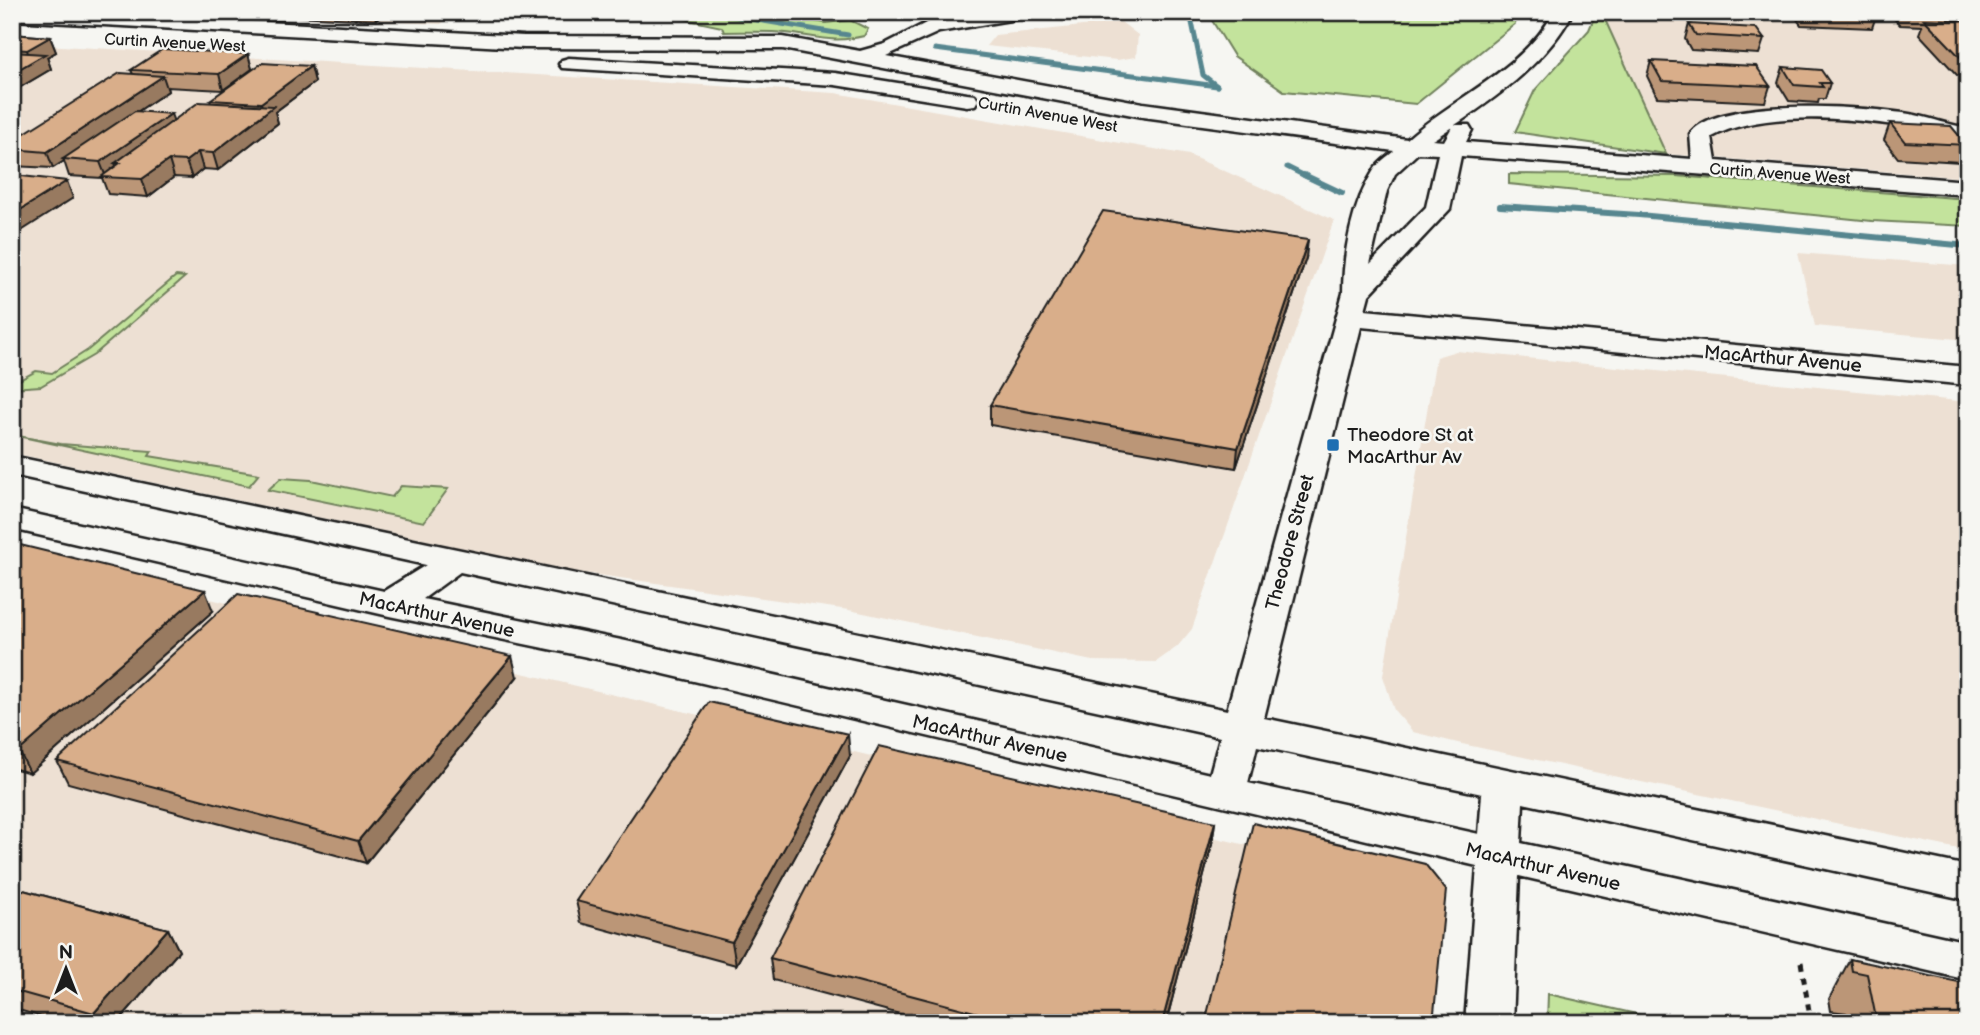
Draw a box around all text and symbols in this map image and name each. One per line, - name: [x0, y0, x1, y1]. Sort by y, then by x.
- street label: Curtin Avenue West: [104, 30, 246, 57]
- street label: Curtin Avenue West: [976, 94, 1119, 137]
- street label: Curtin Avenue West: [1709, 160, 1851, 189]
- street label: MacArthur Avenue: [1703, 341, 1863, 378]
- place label: Theodore St at MacArthur Av: [1347, 424, 1474, 469]
- marker: Theodore St at MacArthur Av: [1325, 437, 1341, 453]
- street label: Theodore Street: [1261, 472, 1320, 613]
- street label: MacArthur Avenue: [357, 588, 517, 643]
- street label: MacArthur Avenue: [910, 710, 1069, 768]
- street label: MacArthur Avenue: [1463, 838, 1622, 896]
- north arrow: [32, 934, 102, 1004]
- text: N: [59, 942, 73, 965]

